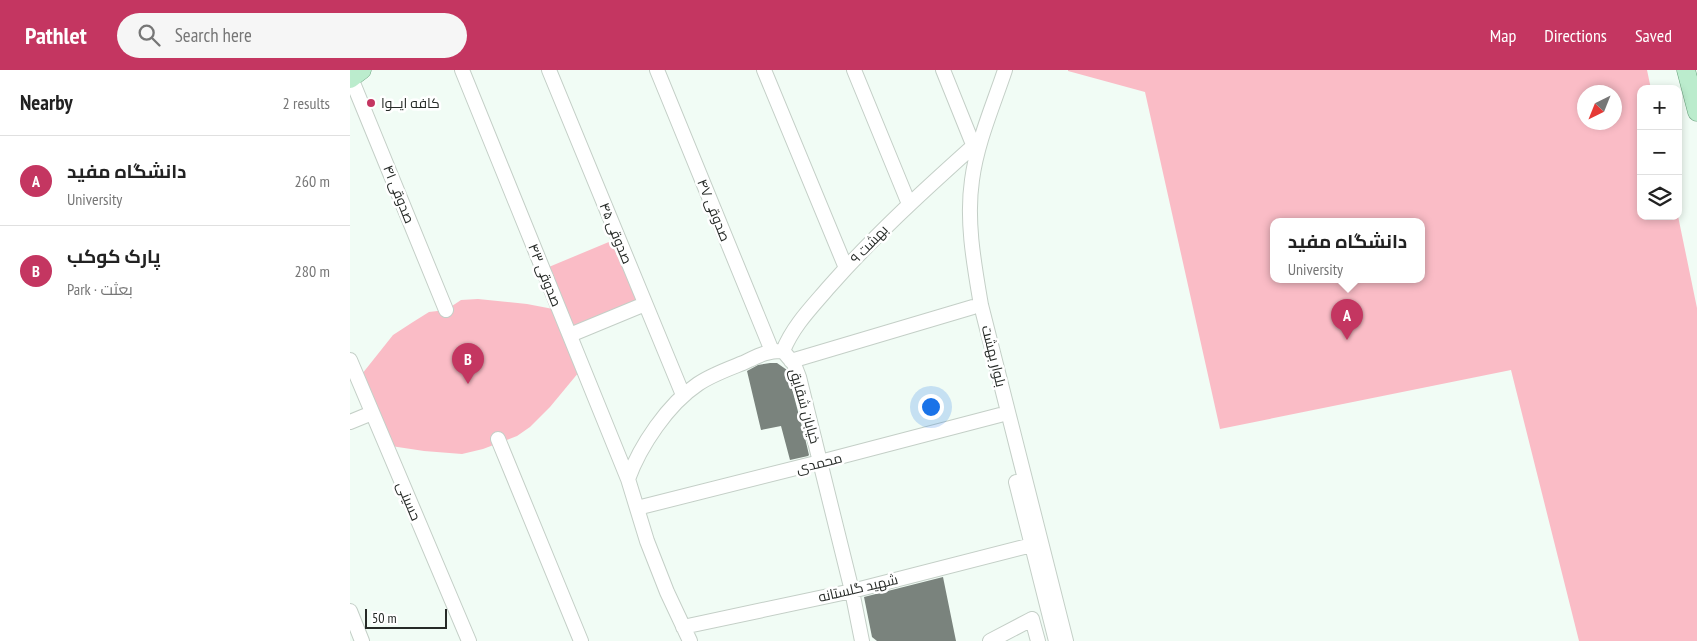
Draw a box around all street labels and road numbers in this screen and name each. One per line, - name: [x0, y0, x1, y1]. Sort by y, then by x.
- street label: صدوقی ۴۱: [379, 162, 419, 226]
- street label: صدوقی ۴۷: [693, 176, 735, 244]
- street label: صدوقی ۴۵: [596, 200, 636, 266]
- street label: بهشت ۹: [846, 221, 892, 267]
- street label: صدوقی ۴۳: [524, 241, 566, 309]
- street label: بلوار بهشت: [978, 323, 1010, 389]
- street label: خیابان شقایق: [786, 366, 824, 446]
- street label: محمدی: [794, 449, 844, 477]
- street label: حسینی: [393, 479, 425, 523]
- street label: شهید گلستانه: [816, 570, 900, 606]

